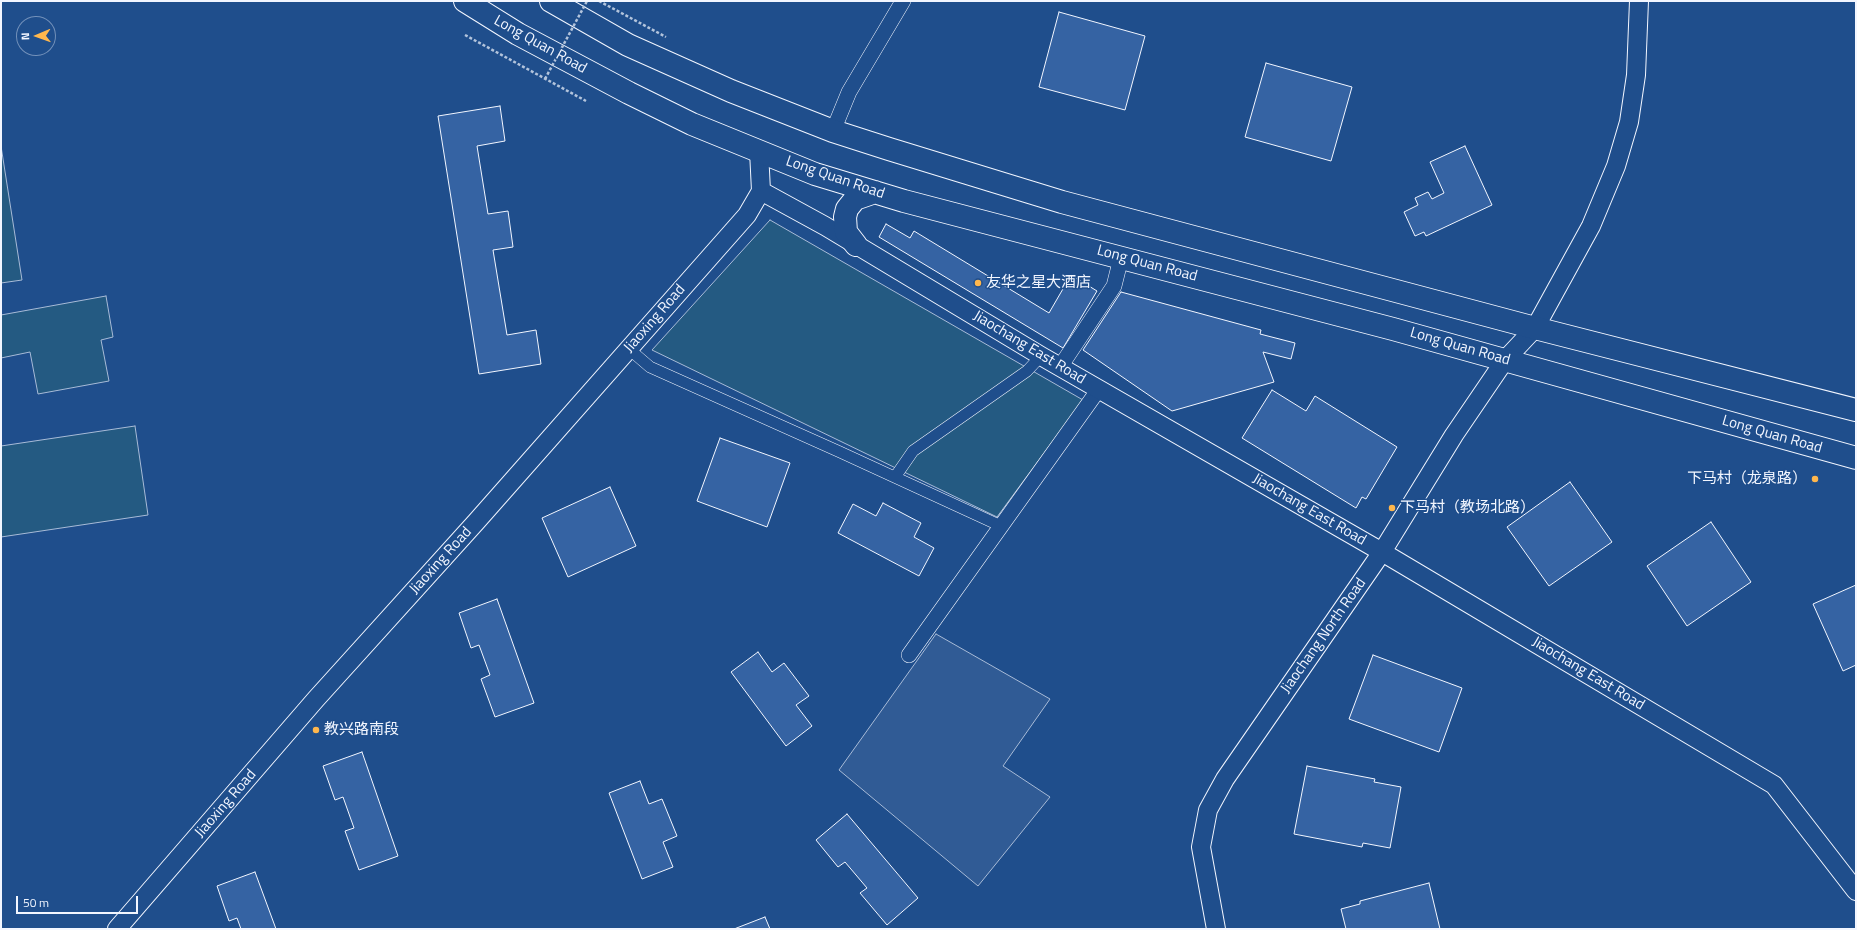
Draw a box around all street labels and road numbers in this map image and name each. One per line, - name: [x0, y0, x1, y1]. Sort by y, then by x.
- street label: Long Quan Road: [490, 12, 590, 78]
- street label: Long Quan Road: [783, 153, 887, 203]
- street label: Long Quan Road: [1095, 242, 1199, 286]
- street label: Jiaoxing Road: [620, 281, 690, 357]
- street label: Jiaochang East Road: [969, 307, 1089, 389]
- street label: Long Quan Road: [1408, 324, 1512, 370]
- street label: Long Quan Road: [1720, 412, 1824, 458]
- street label: Jiaochang East Road: [1249, 470, 1369, 550]
- street label: Jiaoxing Road: [406, 524, 476, 598]
- street label: Jiaochang North Road: [1277, 575, 1371, 697]
- street label: Jiaochang East Road: [1528, 633, 1648, 715]
- street label: Jiaoxing Road: [191, 766, 261, 842]

